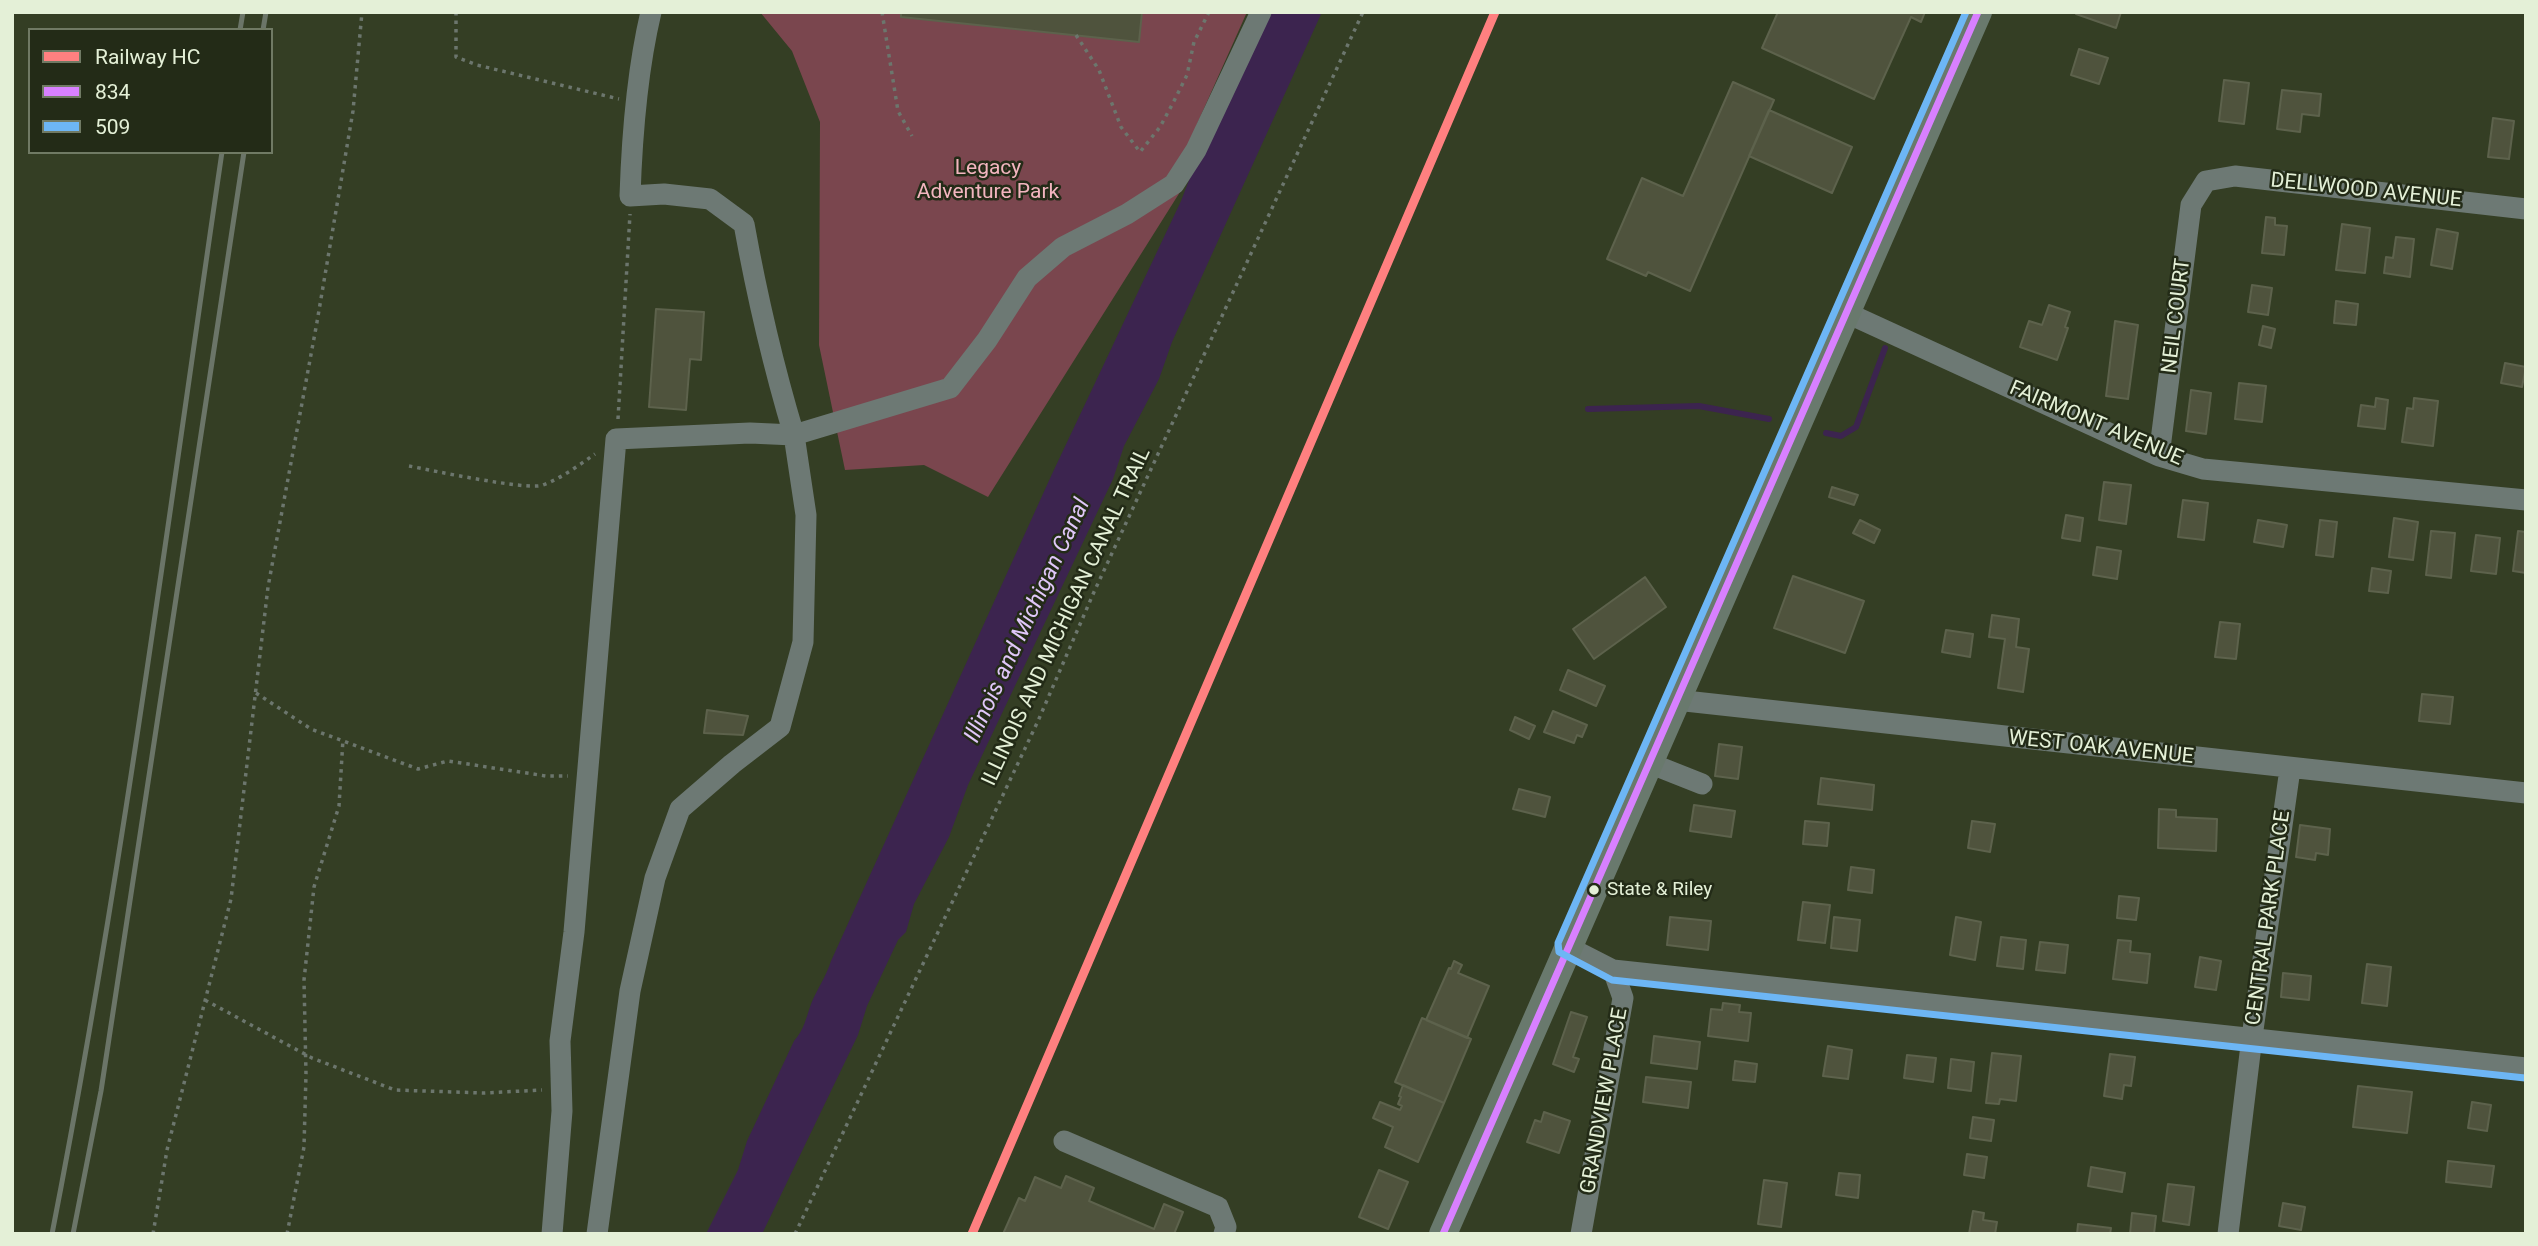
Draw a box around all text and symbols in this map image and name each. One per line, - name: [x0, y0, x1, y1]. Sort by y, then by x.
- legend: [28, 28, 273, 154]
- text: Railway HC: [95, 45, 200, 69]
- text: 834: [95, 80, 130, 104]
- text: 509: [95, 115, 130, 139]
- park label: Legacy Adventure Park: [917, 156, 1059, 206]
- street label: DELLWOOD AVENUE: [2269, 168, 2463, 214]
- street label: NEIL COURT: [2157, 257, 2197, 375]
- street label: FAIRMONT AVENUE: [2005, 376, 2187, 472]
- street label: ILLINOIS AND MICHIGAN CANAL TRAIL: [977, 444, 1157, 790]
- water label: Illinois and Michigan Canal: [959, 495, 1097, 747]
- street label: WEST OAK AVENUE: [2007, 726, 2195, 770]
- street label: CENTRAL PARK PLACE: [2241, 809, 2297, 1027]
- place label: State & Riley: [1607, 879, 1712, 901]
- marker: State & Riley: [1587, 883, 1601, 897]
- street label: GRANDVIEW PLACE: [1576, 1006, 1634, 1196]

